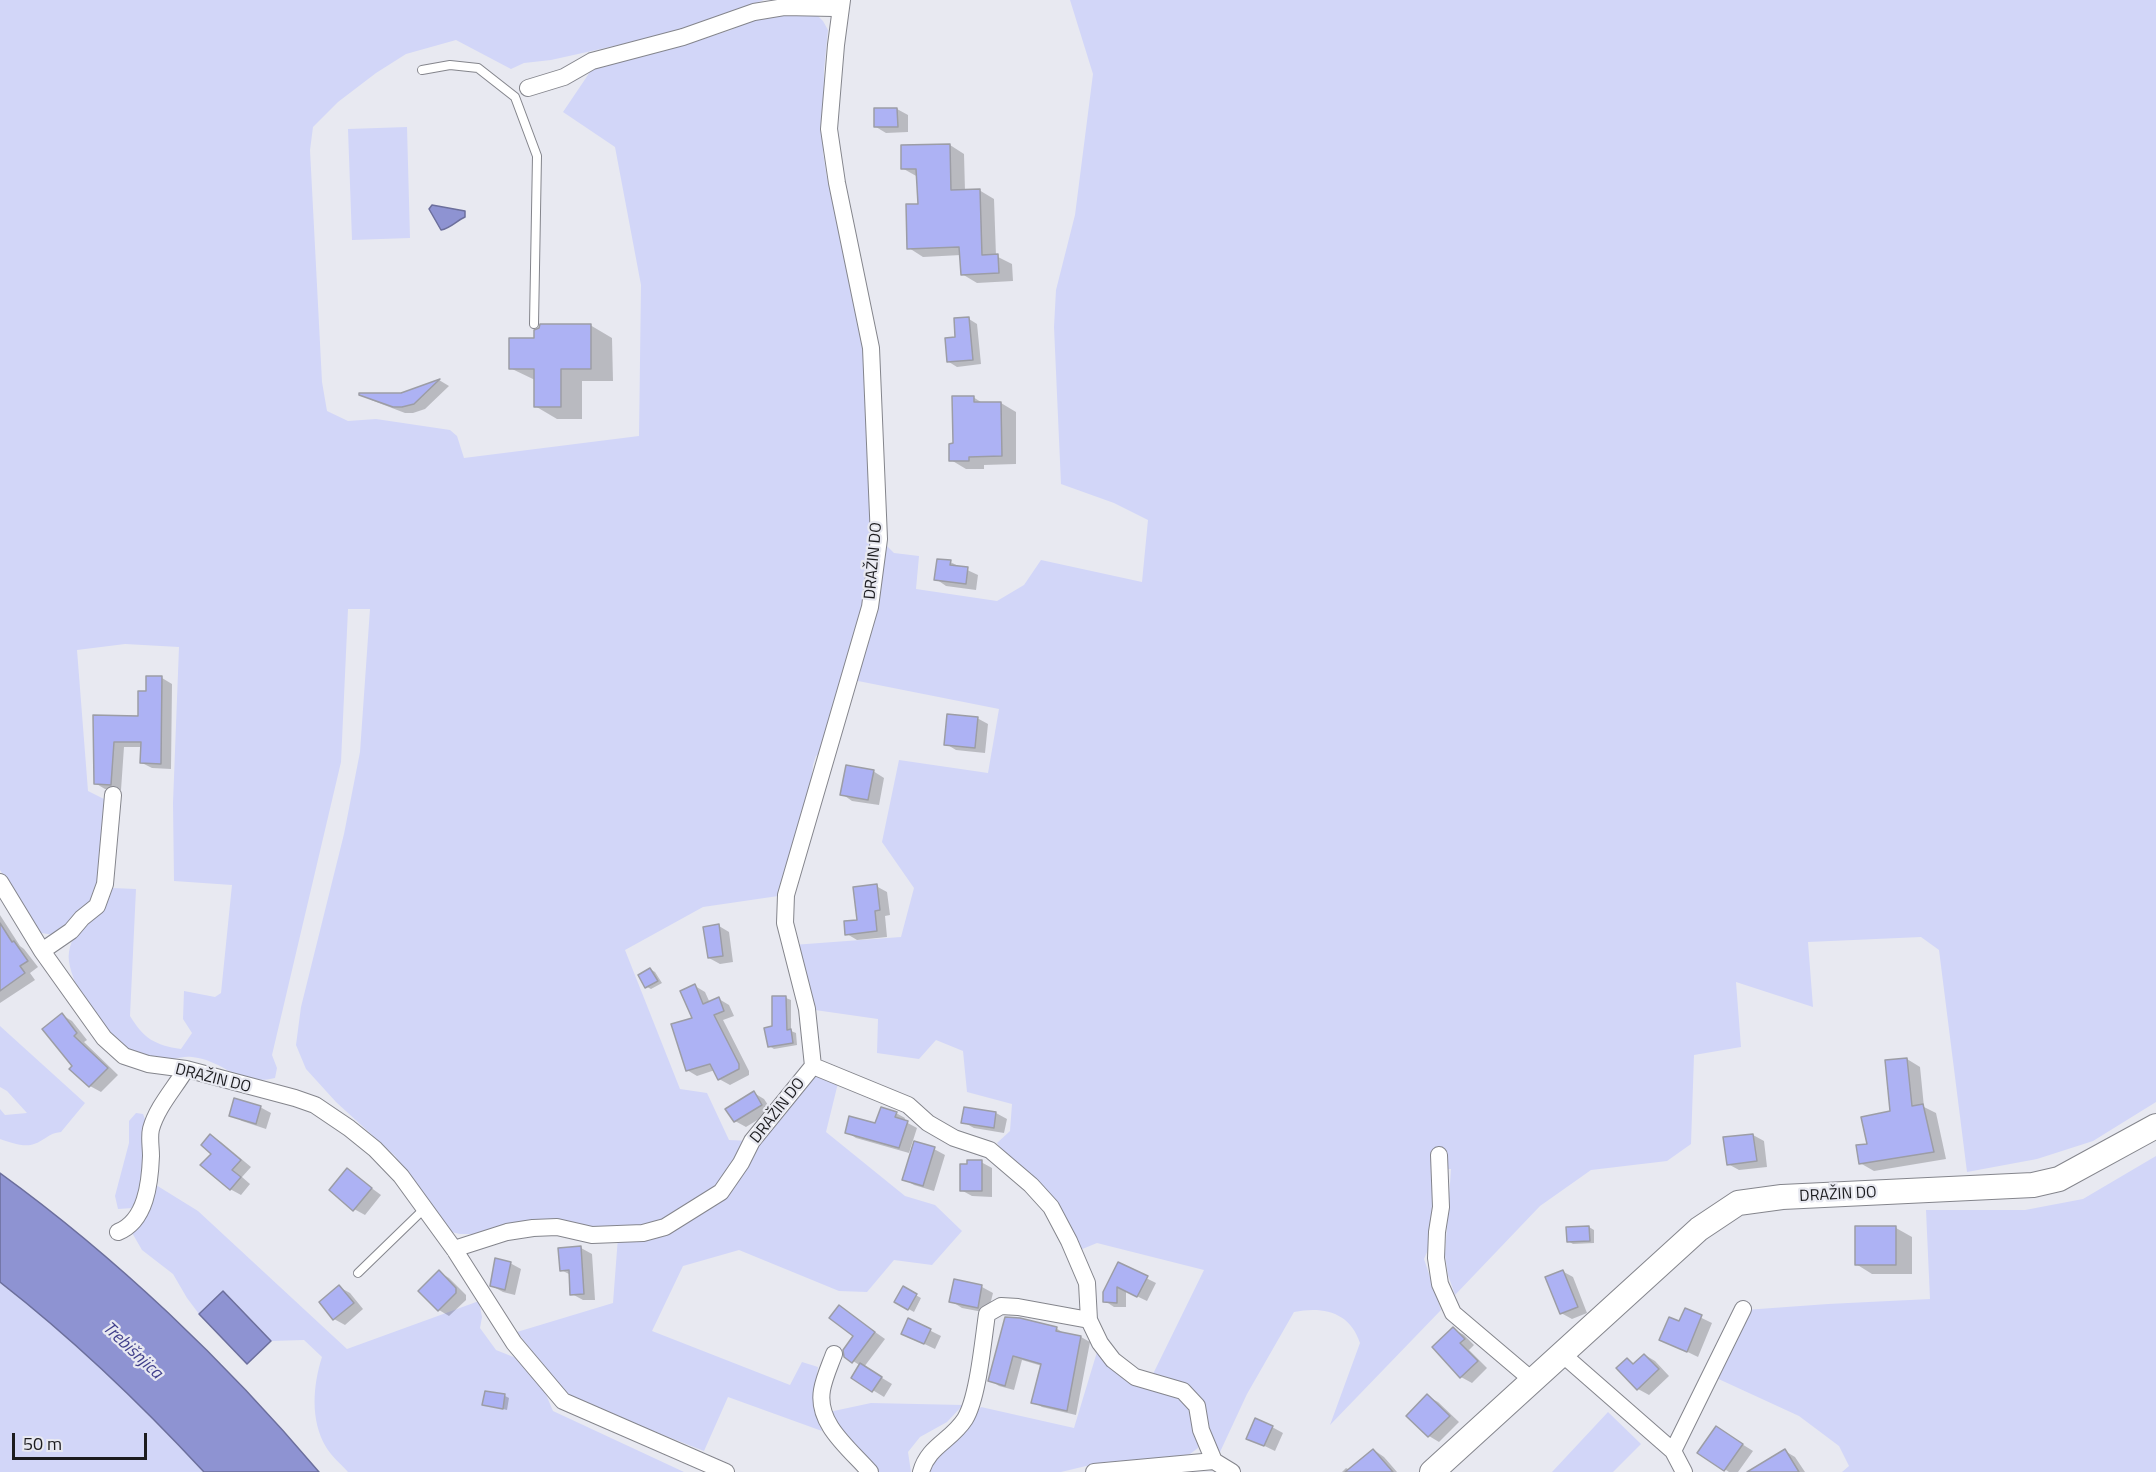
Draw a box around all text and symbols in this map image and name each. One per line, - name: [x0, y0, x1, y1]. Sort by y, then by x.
- street label: DRAŽIN DO: [861, 522, 887, 600]
- street label: DRAŽIN DO: [173, 1060, 253, 1098]
- street label: DRAŽIN DO: [747, 1075, 809, 1147]
- street label: DRAŽIN DO: [1799, 1183, 1877, 1207]
- water label: Trebišnjica: [98, 1318, 166, 1384]
- scale bar: [15, 1421, 150, 1459]
- text: 50 m: [23, 1430, 62, 1457]

